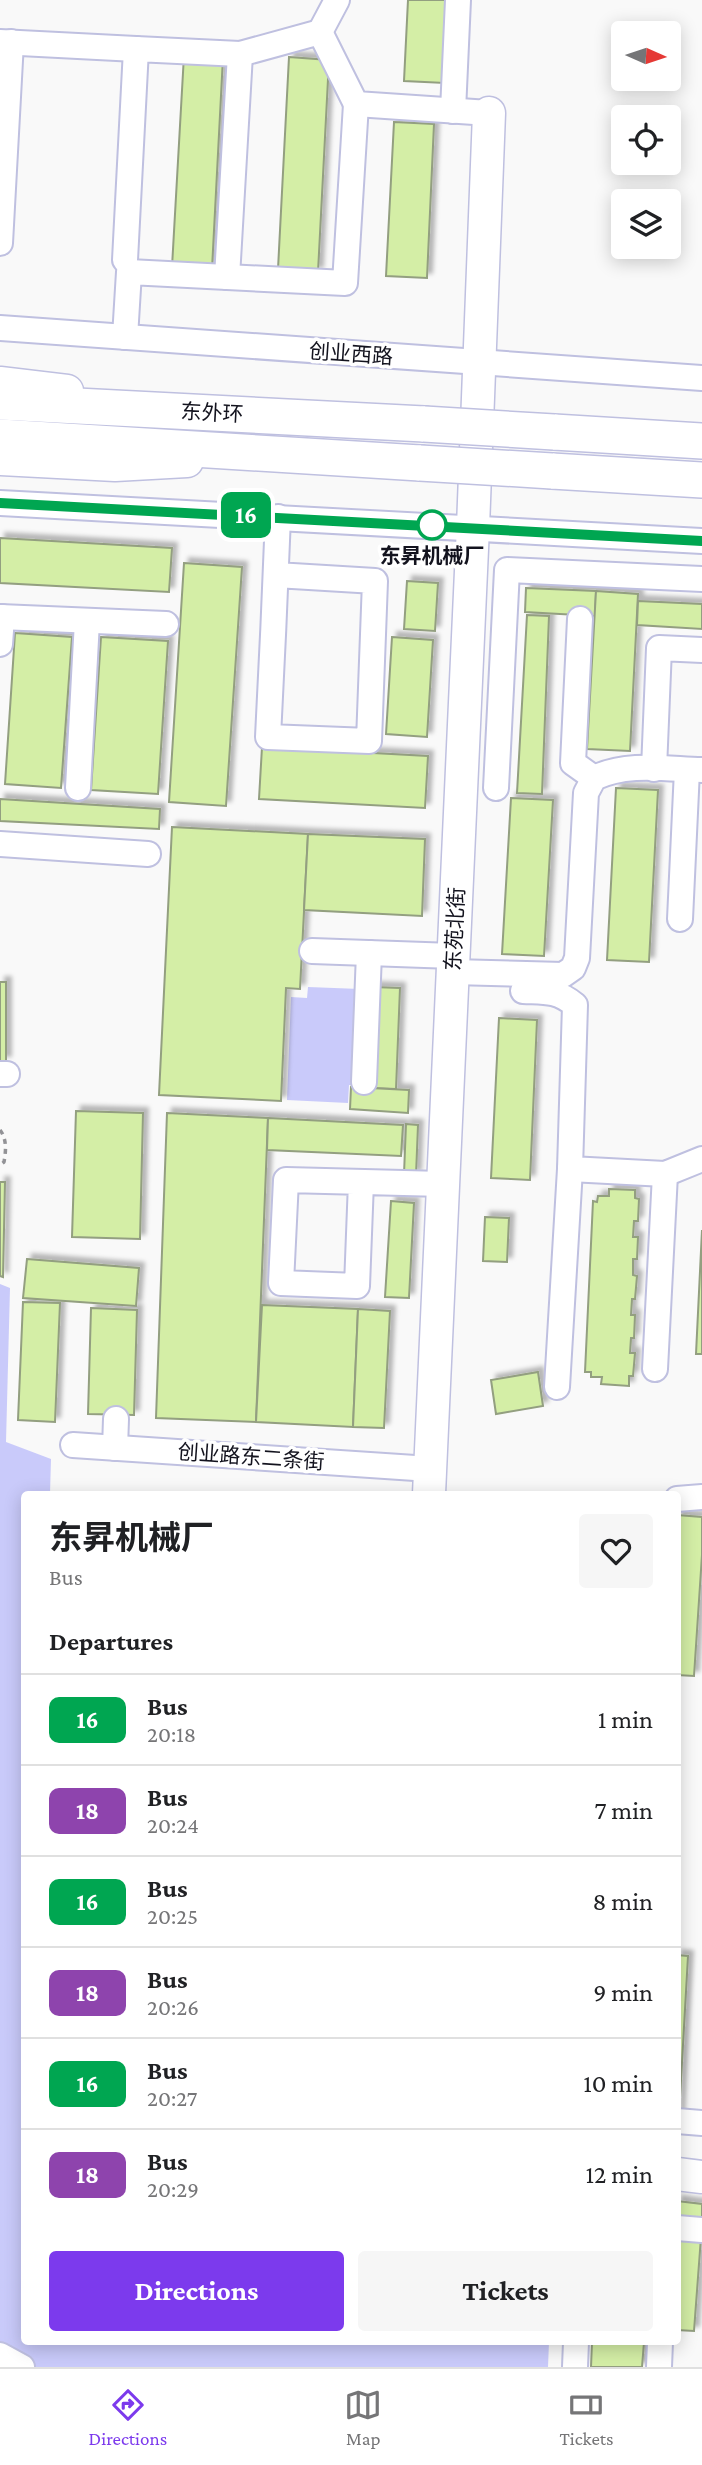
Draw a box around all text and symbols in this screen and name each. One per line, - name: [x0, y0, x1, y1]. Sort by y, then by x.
- north arrow: [611, 21, 681, 91]
- map controls: [611, 21, 681, 259]
- button: locate: [611, 105, 681, 175]
- button: layers: [611, 189, 681, 259]
- street label: 创业西路: [308, 339, 394, 369]
- street label: 东外环: [180, 399, 244, 427]
- line badge: 16: [215, 492, 278, 538]
- text: 16: [235, 501, 257, 528]
- marker: 东昇机械厂: [417, 510, 447, 540]
- place label: 东昇机械厂: [380, 544, 485, 568]
- street label: 东苑北街: [441, 886, 469, 972]
- street label: 创业路东二条街: [177, 1440, 325, 1474]
- button: heart: [579, 1514, 653, 1588]
- text: 东昇机械厂: [49, 1519, 214, 1556]
- text: Bus: [49, 1564, 83, 1590]
- text: Departures: [49, 1627, 173, 1656]
- text: Bus: [147, 1692, 188, 1721]
- text: 1 min: [598, 1705, 653, 1734]
- text: 16: [76, 1706, 99, 1733]
- text: 20:18: [147, 1721, 196, 1747]
- text: Bus: [147, 1783, 188, 1812]
- text: 7 min: [594, 1796, 653, 1825]
- text: 18: [76, 1797, 99, 1824]
- text: 20:24: [147, 1812, 199, 1838]
- text: Bus: [147, 1874, 188, 1903]
- text: 8 min: [592, 1887, 653, 1916]
- text: 16: [76, 1888, 99, 1915]
- text: 20:25: [147, 1903, 198, 1929]
- text: Bus: [147, 1965, 188, 1994]
- text: 9 min: [593, 1978, 653, 2007]
- text: 18: [76, 1979, 99, 2006]
- text: 20:26: [147, 1994, 199, 2020]
- text: Bus: [147, 2056, 188, 2085]
- text: 10 min: [583, 2069, 653, 2098]
- text: 16: [76, 2070, 99, 2097]
- text: 20:27: [147, 2085, 197, 2111]
- text: Bus: [147, 2147, 188, 2176]
- text: 12 min: [585, 2160, 653, 2189]
- text: 18: [76, 2161, 99, 2188]
- text: 20:29: [147, 2176, 199, 2202]
- button: Directions: [49, 2251, 344, 2331]
- button: Tickets: [358, 2251, 653, 2331]
- tab: Directions: [89, 2386, 167, 2449]
- tab: Map: [344, 2386, 382, 2449]
- tab: Tickets: [559, 2386, 613, 2449]

